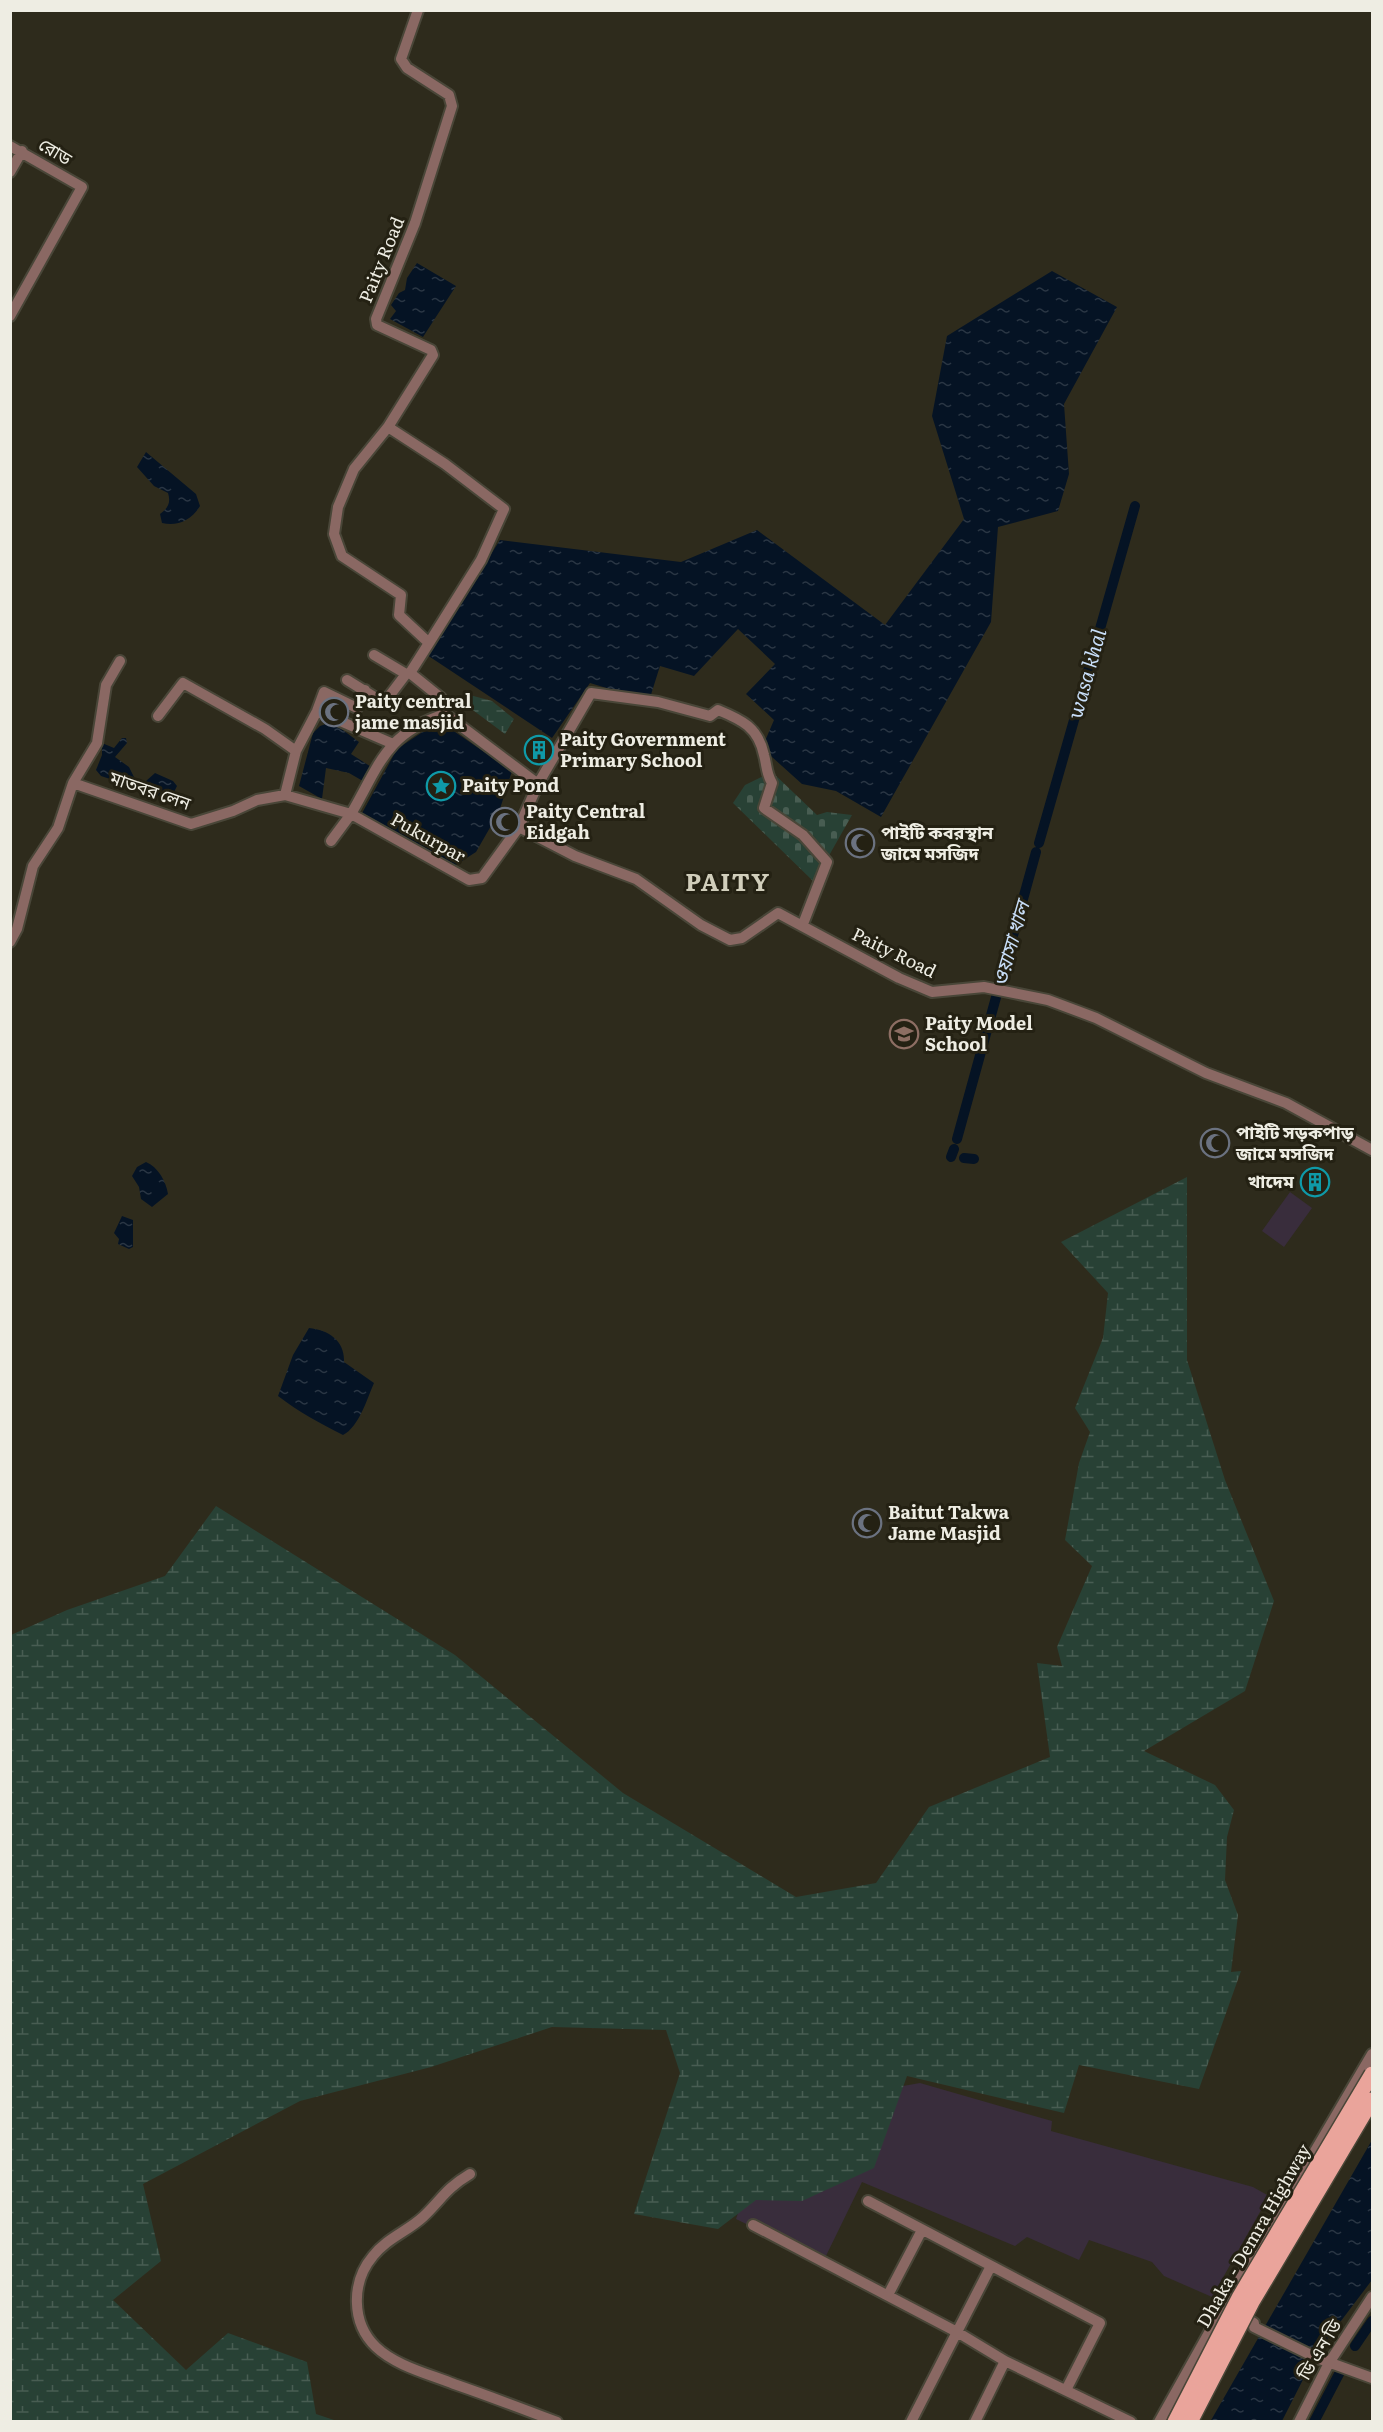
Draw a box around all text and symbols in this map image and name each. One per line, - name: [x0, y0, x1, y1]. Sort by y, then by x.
- street label: রোড: [34, 130, 78, 171]
- street label: Paity Road: [351, 212, 410, 307]
- water label: wasa khal: [1058, 624, 1112, 722]
- place label: Paity central jame masjid: [355, 687, 472, 735]
- mosque icon: Paity central jame masjid: [318, 696, 350, 728]
- place label: Paity Government Primary School: [560, 725, 726, 773]
- building icon: Paity Government Primary School: [523, 734, 555, 766]
- street label: মাতবর লেন: [105, 763, 196, 816]
- place icon: Paity Pond: [425, 770, 457, 802]
- place label: Paity Pond: [462, 771, 560, 798]
- place label: Paity Central Eidgah: [526, 797, 646, 845]
- street label: Pukurpar: [386, 805, 472, 869]
- mosque icon: Paity Central Eidgah: [489, 806, 521, 838]
- place label: পাইটি কবরস্থান জামে মসজিদ: [880, 818, 994, 866]
- mosque icon: পাইটি কবরস্থান জামে মসজিদ: [844, 827, 876, 859]
- district label: PAITY: [685, 863, 771, 898]
- water label: ওয়াসা খাল: [983, 894, 1036, 990]
- street label: Paity Road: [848, 920, 941, 984]
- place label: Paity Model School: [925, 1009, 1033, 1057]
- school or university icon: Paity Model School: [888, 1018, 920, 1050]
- place label: পাইটি সড়কপাড় জামে মসজিদ: [1235, 1118, 1355, 1166]
- mosque icon: পাইটি সড়কপাড় জামে মসজিদ: [1199, 1127, 1231, 1159]
- building icon: খাদেম: [1299, 1166, 1331, 1198]
- place label: খাদেম: [1247, 1167, 1295, 1194]
- place label: Baitut Takwa Jame Masjid: [888, 1498, 1010, 1546]
- mosque icon: Baitut Takwa Jame Masjid: [851, 1507, 883, 1539]
- street label: Dhaka - Demra Highway: [1189, 2138, 1317, 2332]
- street label: ডি এন ডি: [1290, 2314, 1347, 2385]

